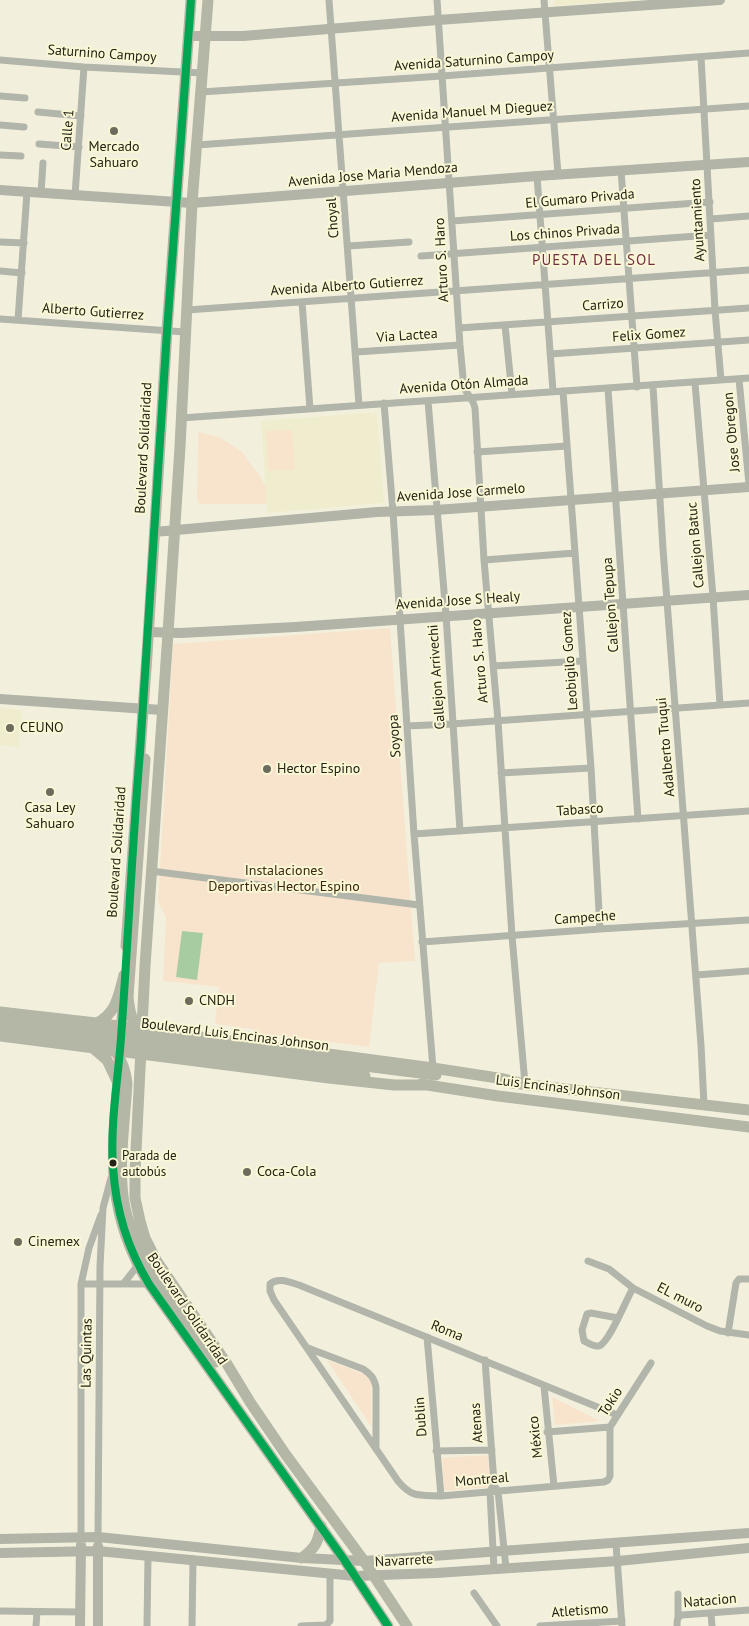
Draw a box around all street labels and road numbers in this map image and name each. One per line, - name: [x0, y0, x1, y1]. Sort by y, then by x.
- street label: Saturnino Campoy: [47, 42, 157, 66]
- street label: Avenida Saturnino Campoy: [393, 47, 555, 75]
- street label: Avenida Manuel M Dieguez: [391, 98, 553, 126]
- street label: Calle 1: [58, 109, 78, 151]
- street label: Avenida Jose Maria Mendoza: [287, 159, 459, 191]
- street label: Ayuntamiento: [687, 178, 709, 262]
- street label: El Gumaro Privada: [525, 186, 635, 212]
- street label: Choyal: [323, 197, 343, 239]
- street label: Arturo S. Haro: [431, 217, 453, 303]
- street label: Los chinos Privada: [510, 221, 620, 245]
- street label: Avenida Alberto Gutierrez: [270, 272, 424, 300]
- street label: Carrizo: [582, 295, 624, 315]
- street label: Alberto Gutierrez: [41, 300, 145, 324]
- street label: Felix Gomez: [612, 324, 686, 346]
- street label: Via Lactea: [376, 325, 438, 347]
- street label: Avenida Otón Almada: [399, 372, 529, 398]
- street label: Boulevard Solidaridad: [132, 382, 156, 514]
- street label: Jose Obregon: [720, 391, 744, 473]
- street label: Avenida Jose Carmelo: [396, 480, 526, 506]
- street label: Callejon Batuc: [684, 501, 708, 589]
- street label: Callejon Tepupa: [599, 557, 623, 653]
- street label: Avenida Jose S Healy: [395, 588, 521, 614]
- street label: Leobigilo Gomez: [558, 611, 582, 711]
- street label: Arturo S. Haro: [468, 618, 492, 704]
- street label: Callejon Arrivechi: [425, 624, 449, 730]
- street label: Adalberto Truqui: [653, 697, 679, 797]
- street label: Soyopa: [385, 714, 405, 758]
- street label: Boulevard Solidaridad: [104, 786, 130, 918]
- street label: Tabasco: [556, 800, 604, 820]
- street label: Campeche: [554, 907, 616, 929]
- street label: Boulevard Luis Encinas Johnson: [140, 1015, 330, 1055]
- street label: Luis Encinas Johnson: [495, 1072, 621, 1104]
- street label: Boulevard Solidaridad: [143, 1250, 231, 1368]
- street label: EL muro: [654, 1279, 706, 1317]
- street label: Roma: [428, 1317, 466, 1345]
- street label: Las Quintas: [78, 1318, 96, 1388]
- street label: Tokio: [595, 1384, 627, 1420]
- street label: Dublin: [411, 1397, 431, 1437]
- street label: Atenas: [467, 1402, 487, 1444]
- street label: México: [525, 1415, 547, 1459]
- street label: Montreal: [454, 1469, 510, 1491]
- street label: Navarrete: [374, 1551, 434, 1571]
- street label: Natacion: [683, 1590, 737, 1612]
- street label: Atletismo: [551, 1601, 609, 1621]

